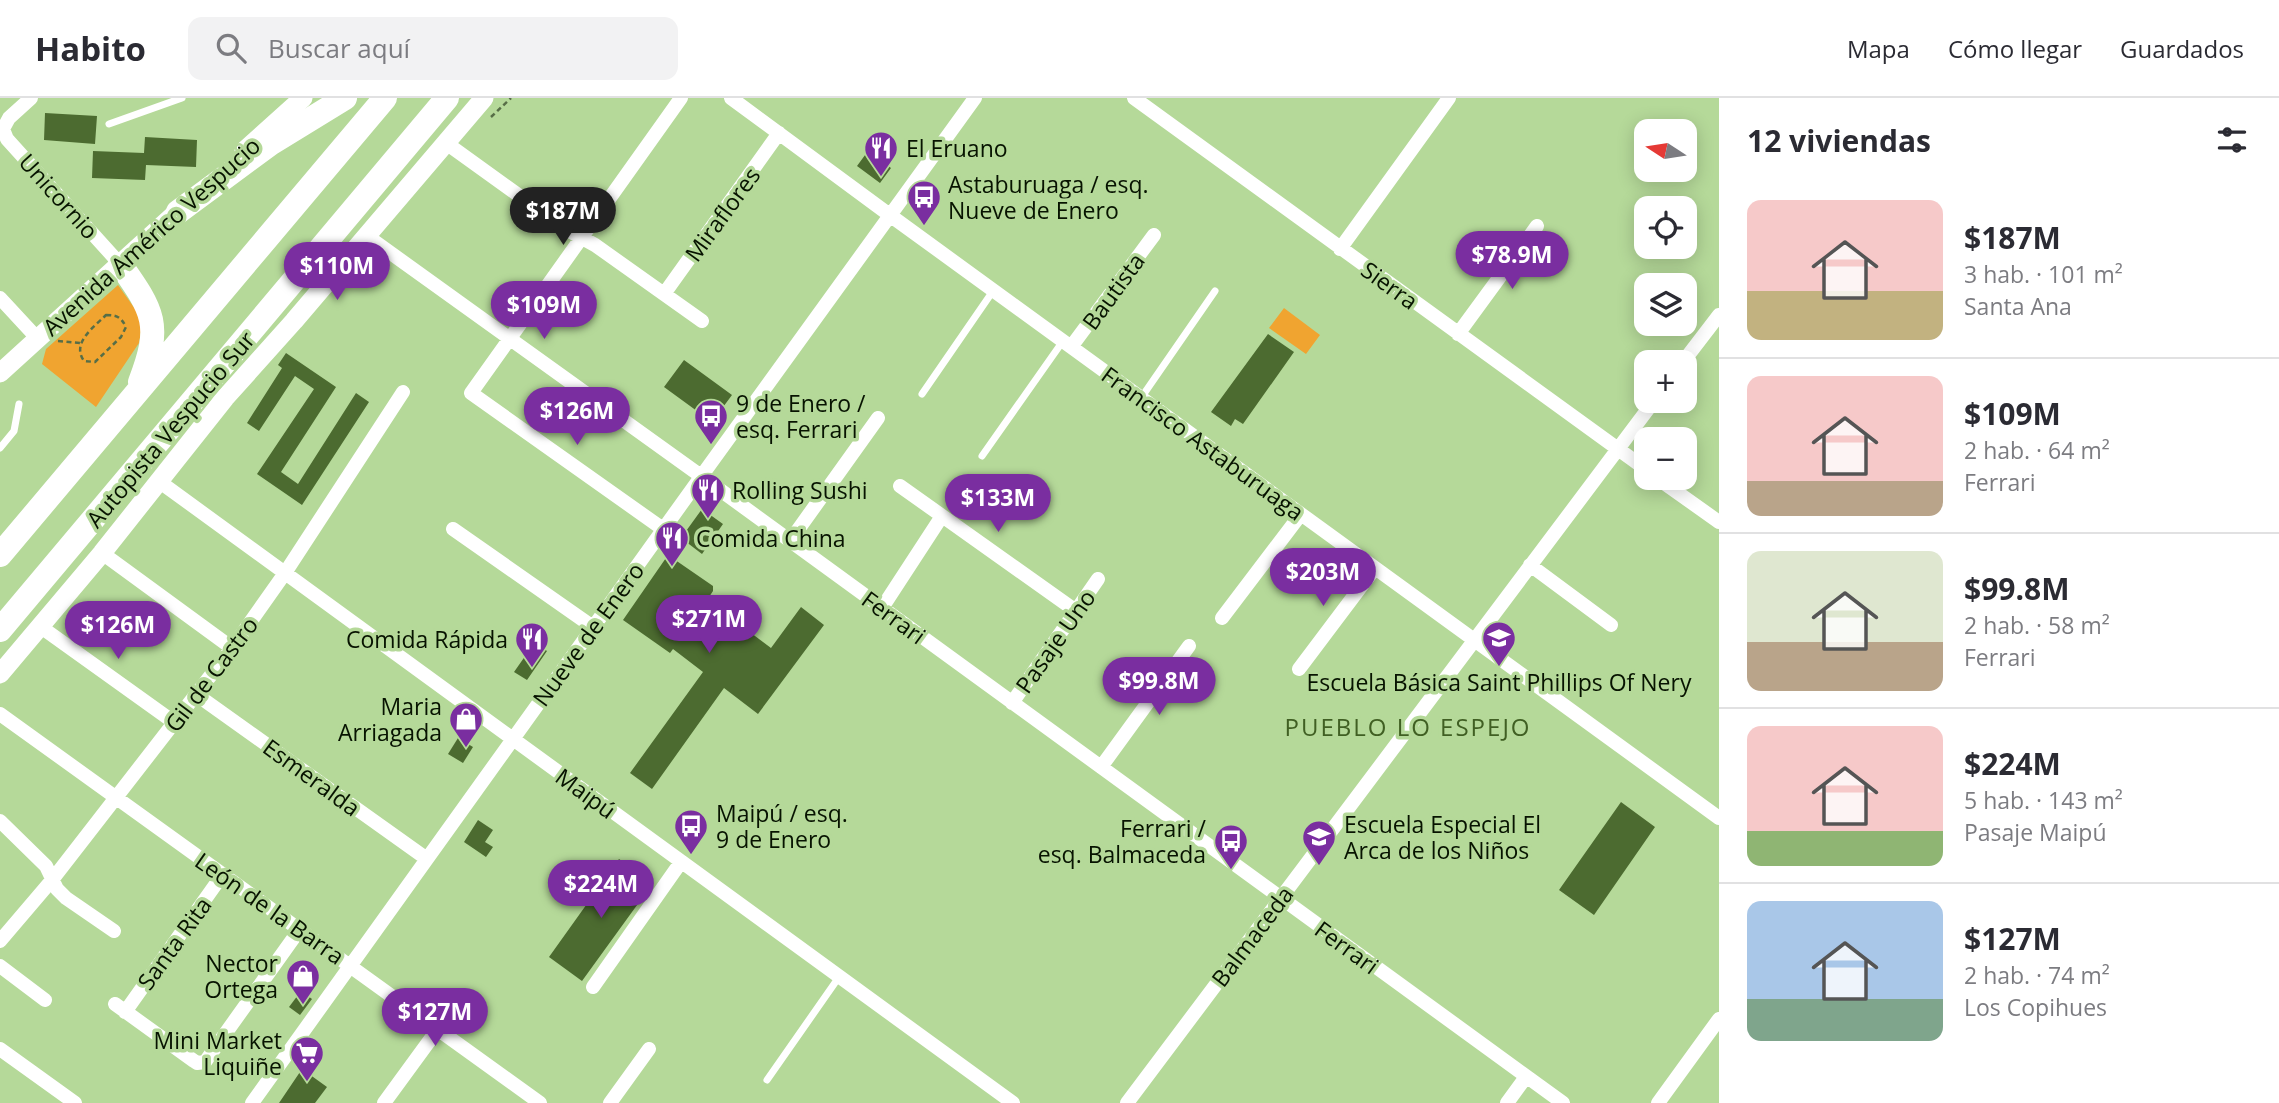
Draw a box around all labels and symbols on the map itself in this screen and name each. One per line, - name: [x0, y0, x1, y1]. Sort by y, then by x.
- north arrow: [1634, 119, 1698, 182]
- street label: Avenida Américo Vespucio: [35, 129, 267, 343]
- restaurant icon: El Eruano: [862, 129, 900, 178]
- place label: El Eruano: [906, 132, 1008, 164]
- street label: Unicornio: [12, 146, 106, 246]
- street label: Miraflores: [677, 160, 767, 268]
- place label: Astaburuaga / esq. Nueve de Enero: [948, 168, 1149, 226]
- bus stop icon: Astaburuaga / esq. Nueve de Enero: [905, 178, 943, 227]
- pin: $187M: [514, 188, 612, 247]
- pin: $78.9M: [1455, 232, 1569, 291]
- pin: $110M: [288, 242, 386, 302]
- street label: Bautista: [1074, 246, 1152, 336]
- street label: Sierra: [1355, 254, 1425, 316]
- pin: $109M: [495, 282, 593, 341]
- street label: Autopista Vespucio Sur: [78, 324, 262, 534]
- street label: Francisco Astaburuaga: [1095, 359, 1311, 527]
- place label: 9 de Enero / esq. Ferrari: [736, 387, 866, 445]
- pin: $126M: [528, 388, 626, 447]
- bus stop icon: 9 de Enero / esq. Ferrari: [692, 397, 730, 446]
- restaurant icon: Rolling Sushi: [689, 471, 727, 520]
- place label: Rolling Sushi: [732, 474, 868, 506]
- pin: $133M: [949, 474, 1047, 534]
- restaurant icon: Comida China: [653, 519, 691, 568]
- place label: Comida China: [696, 522, 846, 554]
- pin: $203M: [1274, 548, 1372, 608]
- street label: Nueve de Enero: [525, 556, 651, 712]
- street label: Ferrari: [856, 583, 932, 651]
- street label: Pasaje Uno: [1008, 583, 1102, 699]
- pin: $271M: [660, 596, 758, 655]
- pin: $126M: [69, 602, 167, 661]
- street label: Gil de Castro: [157, 610, 265, 738]
- school or university icon: Escuela Básica Saint Phillips Of Nery: [1480, 619, 1518, 668]
- restaurant icon: Comida Rápida: [513, 620, 551, 669]
- place label: Comida Rápida: [346, 623, 508, 655]
- pin: $99.8M: [1102, 658, 1216, 717]
- place label: Escuela Básica Saint Phillips Of Nery: [1307, 666, 1692, 698]
- place label: Maria Arriagada: [338, 690, 442, 748]
- shop icon: Maria Arriagada: [447, 700, 485, 749]
- district label: PUEBLO LO ESPEJO: [1284, 710, 1532, 743]
- street label: Esmeralda: [257, 731, 367, 823]
- street label: Maipú: [549, 760, 623, 826]
- place label: Maipú / esq. 9 de Enero: [716, 797, 848, 855]
- bus stop icon: Maipú / esq. 9 de Enero: [672, 807, 710, 856]
- place label: Escuela Especial El Arca de los Niños: [1344, 808, 1541, 866]
- place label: Ferrari / esq. Balmaceda: [1038, 812, 1207, 870]
- school or university icon: Escuela Especial El Arca de los Niños: [1300, 818, 1338, 867]
- bus stop icon: Ferrari / esq. Balmaceda: [1212, 822, 1250, 871]
- street label: León de la Barra: [189, 845, 351, 971]
- pin: $224M: [552, 860, 650, 920]
- street label: Balmaceda: [1204, 879, 1300, 993]
- street label: Santa Rita: [129, 890, 219, 996]
- street label: Ferrari: [1309, 913, 1385, 981]
- place label: Nector Ortega: [204, 947, 279, 1005]
- shop icon: Nector Ortega: [284, 957, 322, 1006]
- pin: $127M: [386, 988, 484, 1048]
- place label: Mini Market Liquiñe: [154, 1024, 282, 1082]
- supermarket icon: Mini Market Liquiñe: [288, 1034, 326, 1083]

